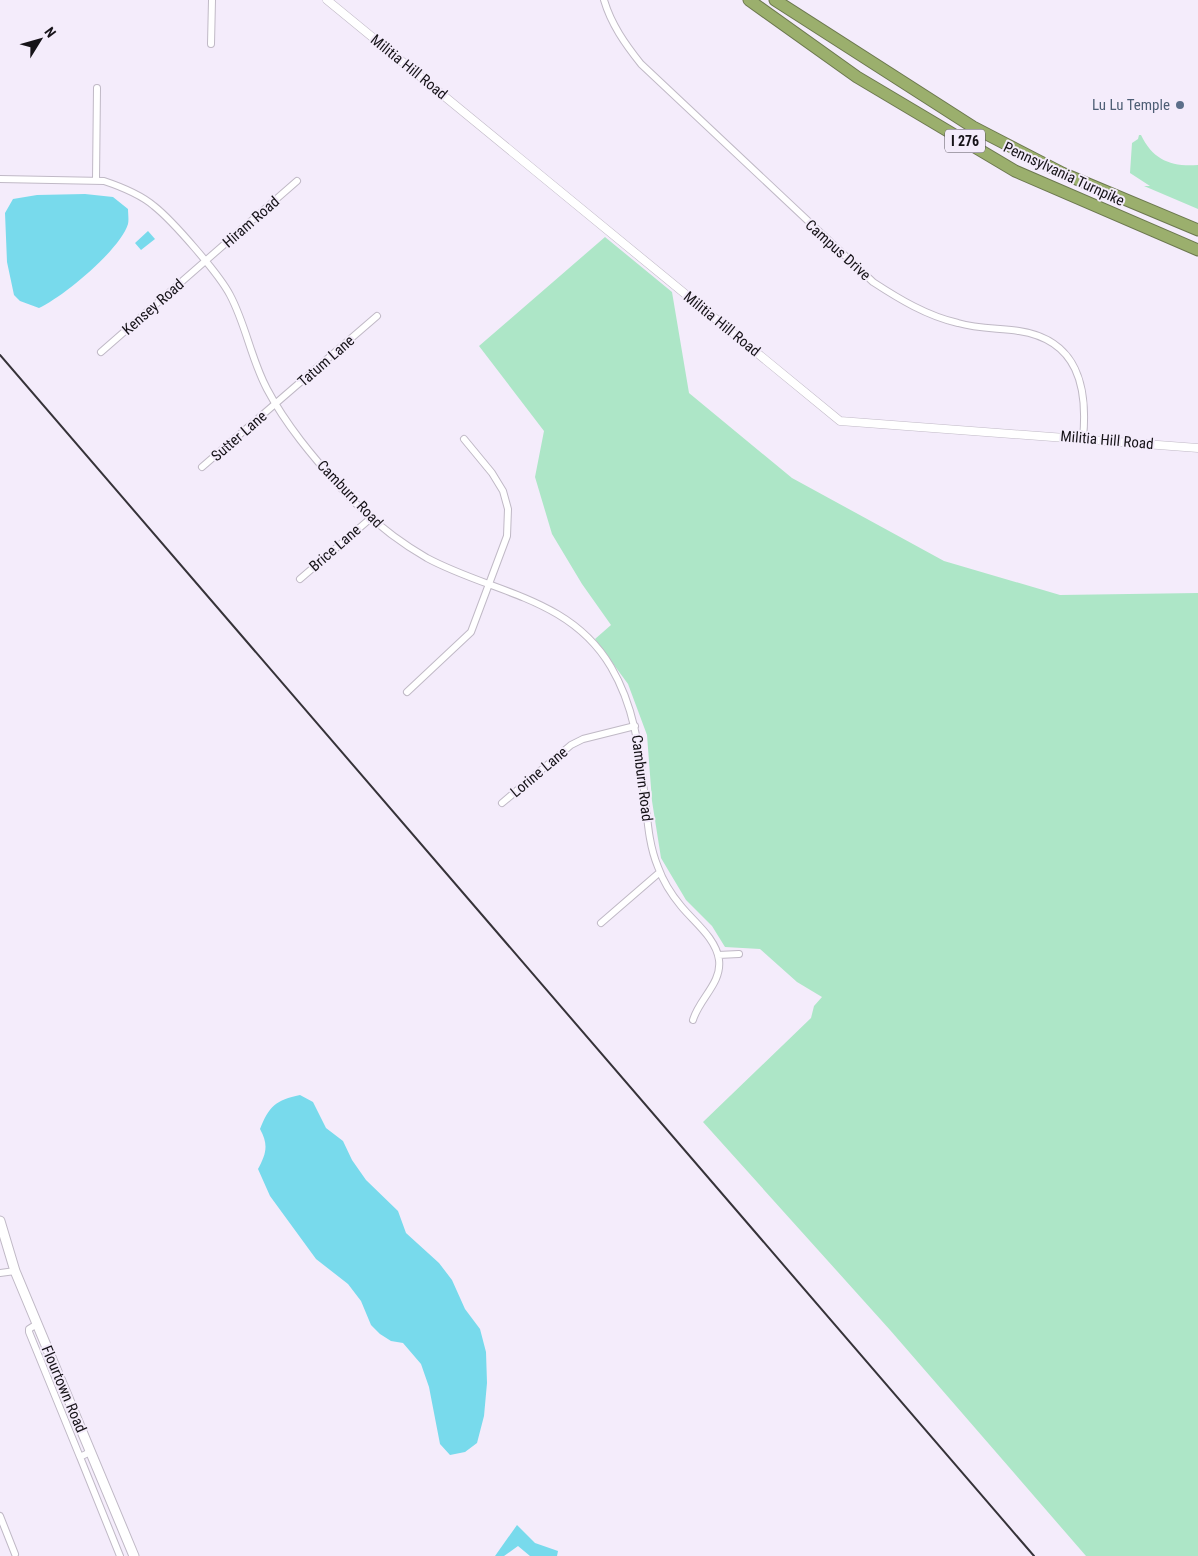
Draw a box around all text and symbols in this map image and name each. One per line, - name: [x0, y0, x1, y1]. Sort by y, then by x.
- north arrow: [15, 15, 65, 65]
- text: N: [41, 24, 59, 40]
- street label: Militia Hill Road: [367, 31, 451, 103]
- place label: Lu Lu Temple: [1092, 96, 1170, 114]
- marker: Lu Lu Temple: [1174, 99, 1186, 111]
- road number: I 276: [945, 130, 985, 152]
- street label: Pennsylvania Turnpike: [1001, 138, 1127, 210]
- street label: Hiram Road: [219, 193, 283, 251]
- street label: Campus Drive: [802, 216, 874, 284]
- street label: Kensey Road: [118, 275, 188, 339]
- street label: Militia Hill Road: [680, 288, 764, 360]
- street label: Tatum Lane: [294, 332, 358, 390]
- street label: Sutter Lane: [208, 407, 270, 465]
- street label: Militia Hill Road: [1060, 427, 1154, 453]
- street label: Camburn Road: [313, 456, 387, 532]
- street label: Brice Lane: [306, 521, 364, 575]
- street label: Camburn Road: [628, 734, 656, 822]
- street label: Lorine Lane: [507, 743, 571, 801]
- street label: Flourtown Road: [38, 1343, 90, 1435]

